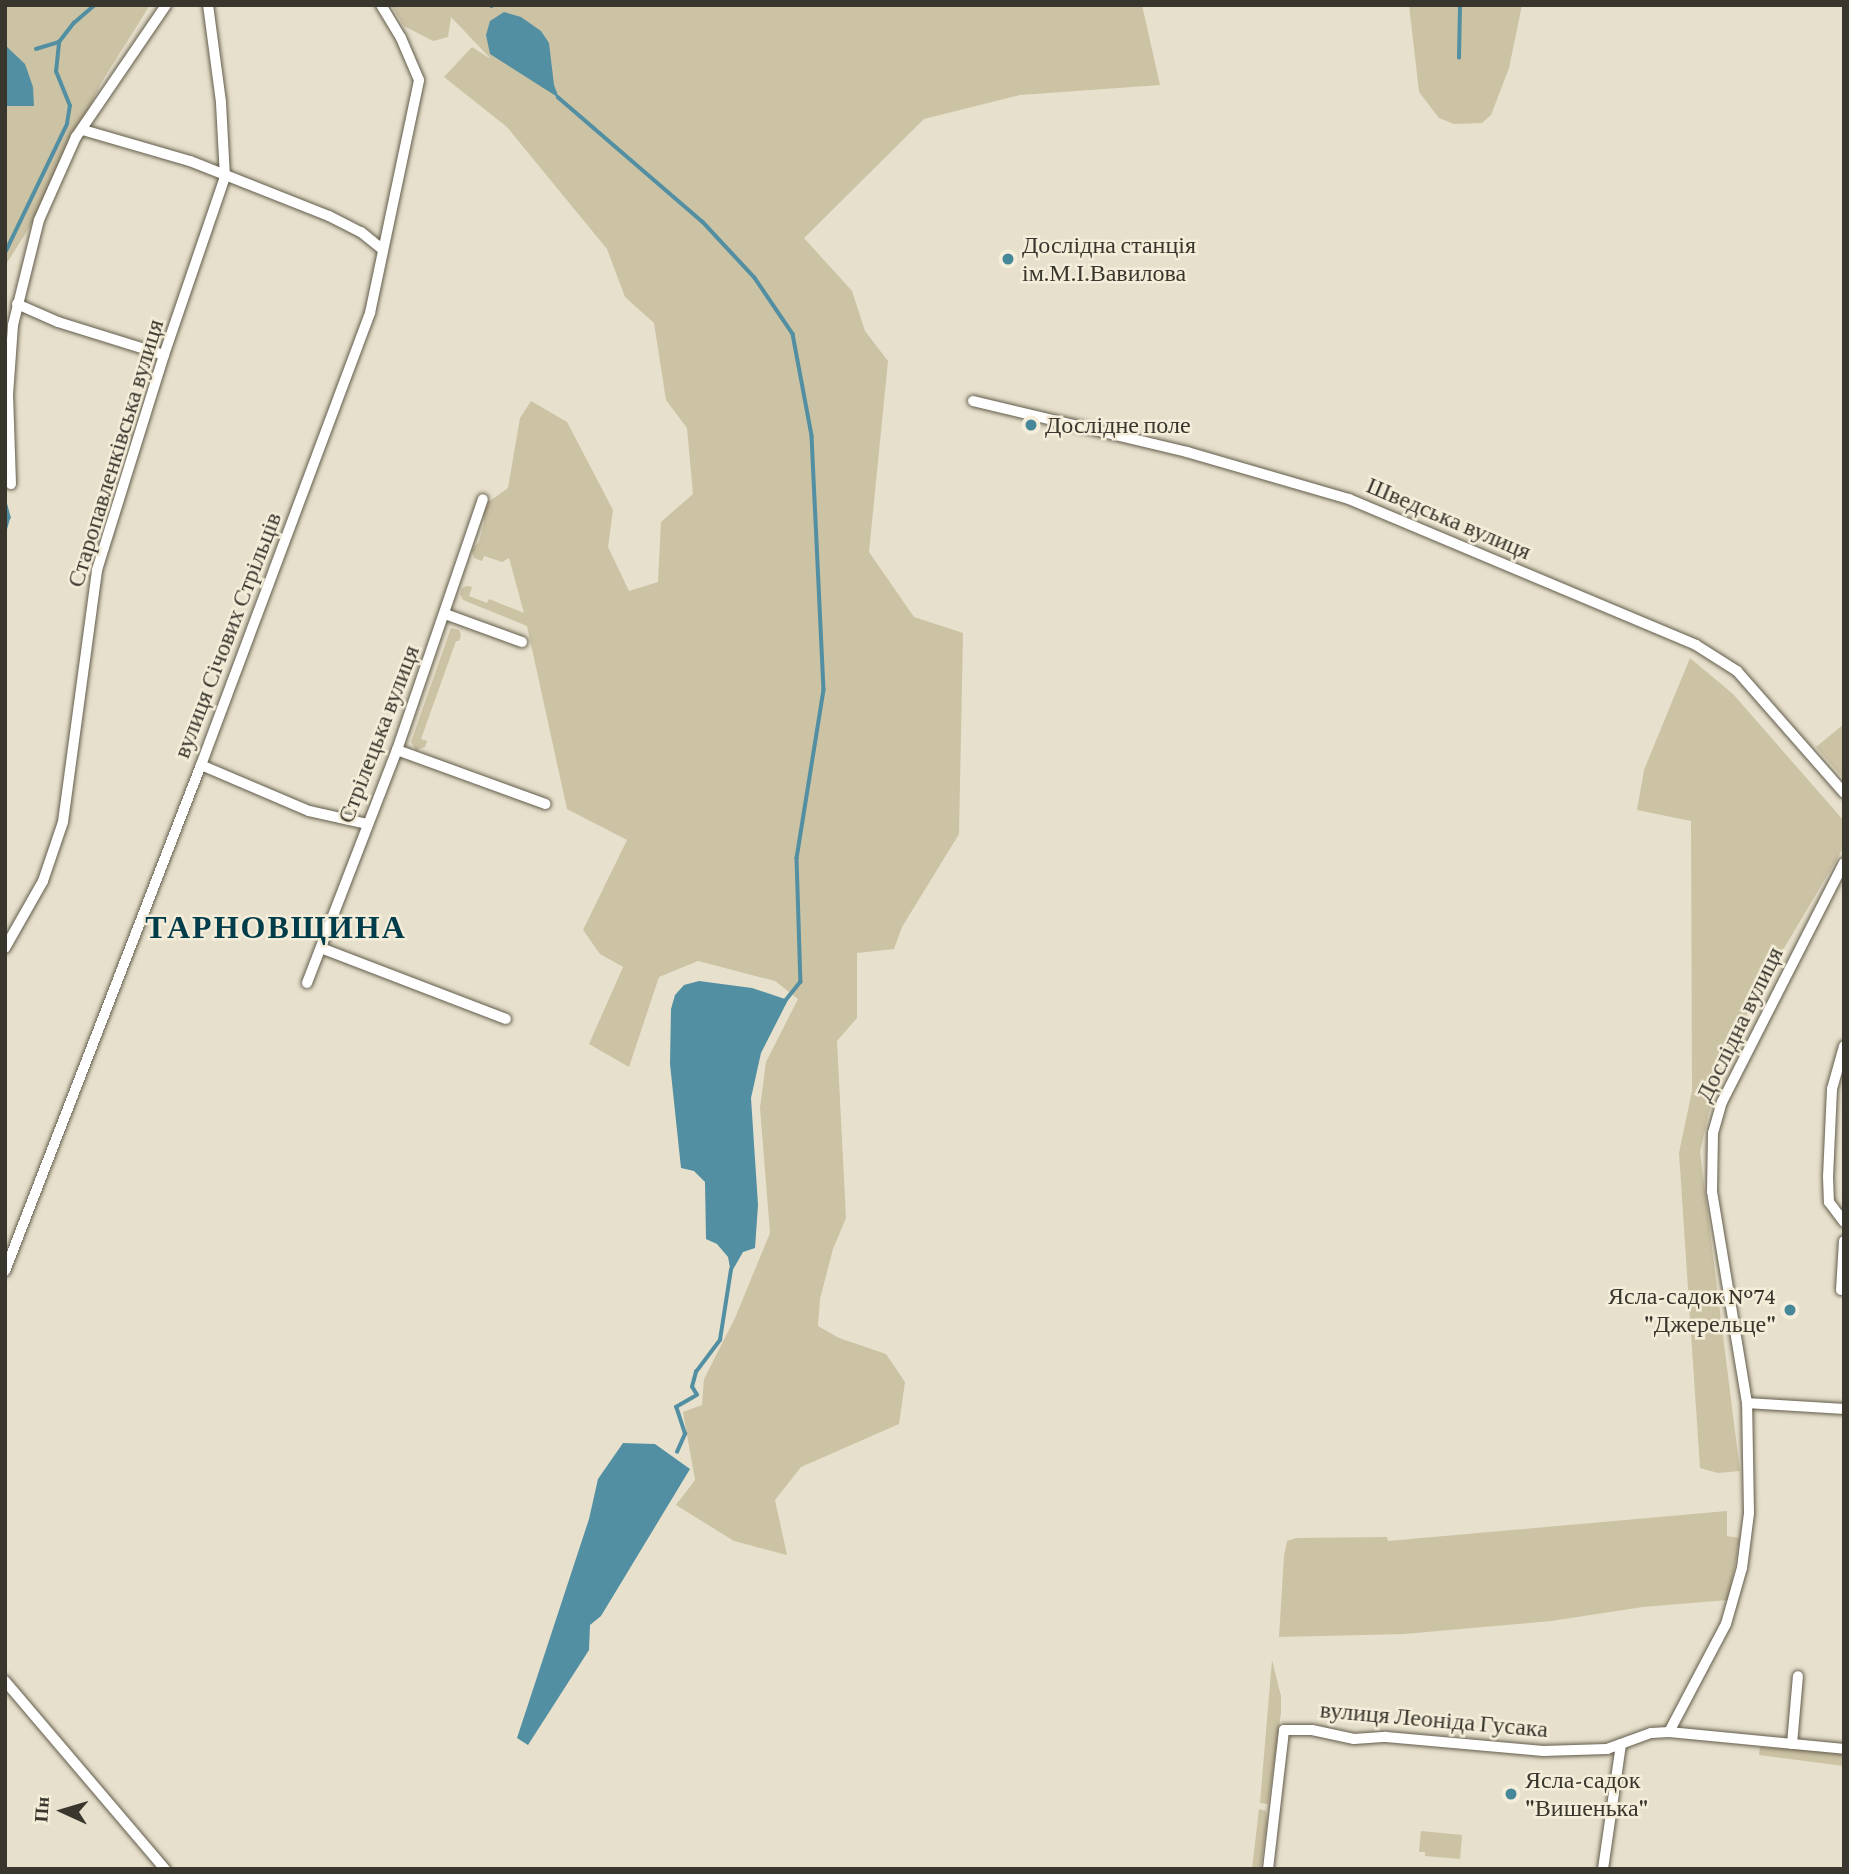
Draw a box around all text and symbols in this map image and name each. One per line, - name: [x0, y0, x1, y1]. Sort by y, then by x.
- place label: Дослідна станція ім.М.І.Вавилова: [1022, 231, 1196, 287]
- marker: Дослідна станція ім.М.І.Вавилова: [1000, 251, 1016, 267]
- street label: Старопавленківська вулиця: [60, 315, 170, 591]
- place label: Дослідне поле: [1045, 411, 1191, 439]
- marker: Дослідне поле: [1023, 417, 1039, 433]
- street label: Шведська вулиця: [1362, 470, 1536, 566]
- street label: вулиця Січових Стрільців: [167, 508, 287, 762]
- street label: Стрілецька вулиця: [331, 641, 425, 827]
- district label: ТАРНОВЩИНА: [146, 908, 406, 946]
- street label: Дослідна вулиця: [1689, 942, 1789, 1106]
- place label: Ясла-садок №74 "Джерельце": [1608, 1282, 1776, 1338]
- marker: Ясла-садок №74 "Джерельце": [1782, 1302, 1798, 1318]
- street label: вулиця Леоніда Гусака: [1319, 1695, 1549, 1743]
- place label: Ясла-садок "Вишенька": [1525, 1766, 1648, 1822]
- north arrow: [28, 1776, 98, 1846]
- marker: Ясла-садок "Вишенька": [1503, 1786, 1519, 1802]
- text: Пн: [30, 1796, 53, 1823]

